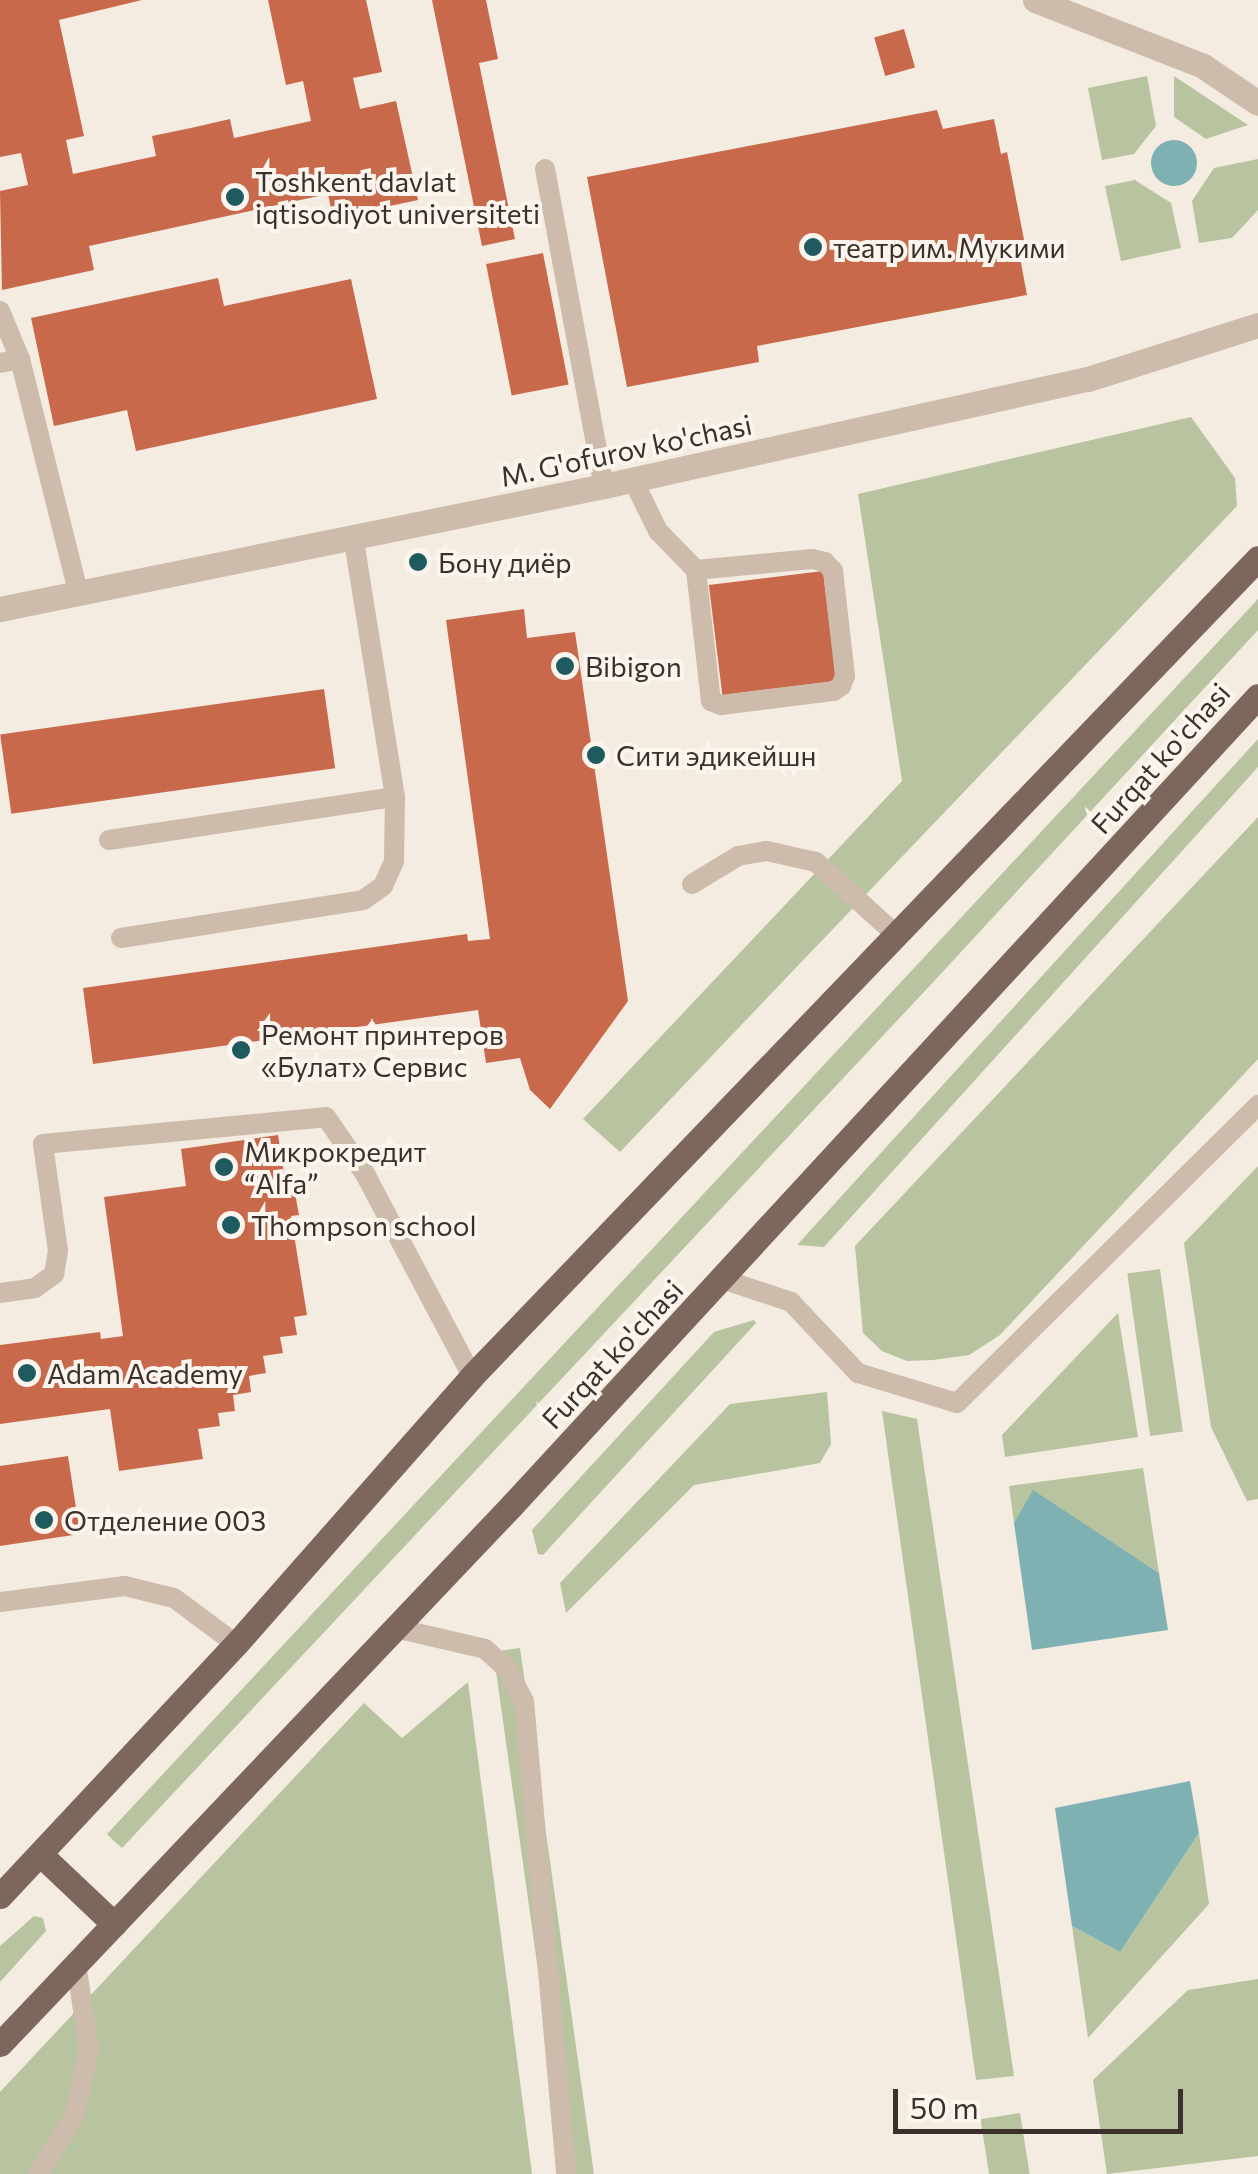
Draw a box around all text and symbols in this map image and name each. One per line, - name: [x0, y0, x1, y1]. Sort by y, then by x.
- place label: Toshkent davlat iqtisodiyot universiteti: [255, 164, 540, 230]
- marker: Toshkent davlat iqtisodiyot universiteti: [224, 186, 246, 208]
- place label: театр им. Мукими: [833, 230, 1066, 264]
- marker: театр им. Мукими: [802, 236, 824, 258]
- street label: M. G'ofurov ko'chasi: [497, 407, 755, 493]
- place label: Бону диёр: [438, 545, 572, 579]
- marker: Бону диёр: [407, 551, 429, 573]
- place label: Bibigon: [585, 649, 682, 683]
- marker: Bibigon: [554, 655, 576, 677]
- street label: Furqat ko'chasi: [1084, 676, 1236, 840]
- place label: Сити эдикейшн: [616, 738, 817, 772]
- marker: Сити эдикейшн: [585, 744, 607, 766]
- place label: Ремонт принтеров «Булат» Сервис: [261, 1017, 504, 1083]
- marker: Ремонт принтеров «Булат» Сервис: [230, 1039, 252, 1061]
- place label: Микрокредит “Alfa”: [244, 1134, 427, 1200]
- marker: Микрокредит “Alfa”: [213, 1156, 235, 1178]
- place label: Thompson school: [251, 1208, 477, 1242]
- marker: Thompson school: [220, 1214, 242, 1236]
- street label: Furqat ko'chasi: [535, 1273, 689, 1435]
- place label: Adam Academy: [47, 1356, 243, 1390]
- marker: Adam Academy: [16, 1362, 38, 1384]
- place label: Отделение 003: [64, 1503, 266, 1537]
- marker: Отделение 003: [33, 1509, 55, 1531]
- scale bar: [898, 2069, 1188, 2131]
- text: 50 m: [910, 2088, 979, 2125]

